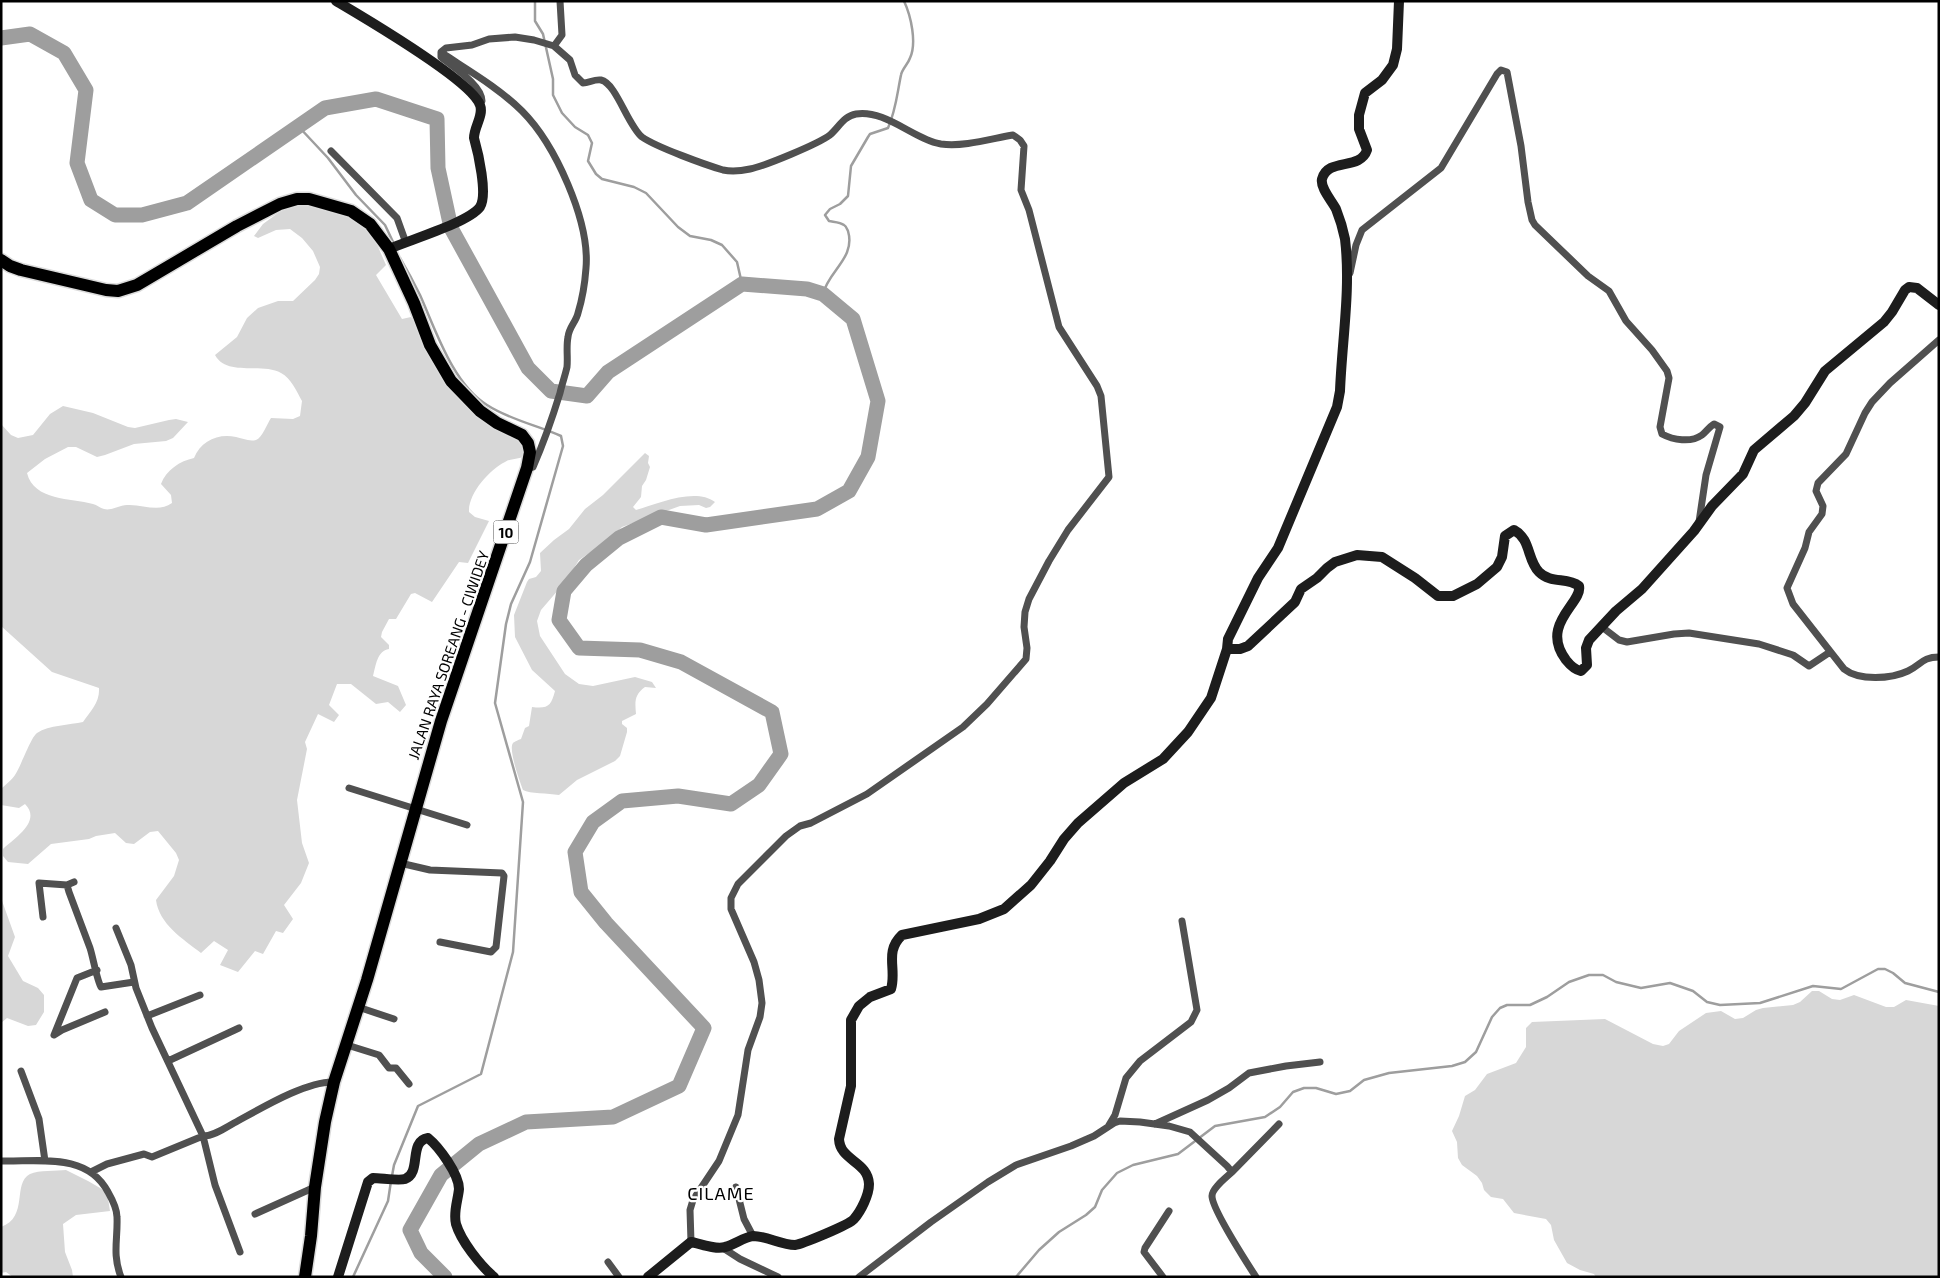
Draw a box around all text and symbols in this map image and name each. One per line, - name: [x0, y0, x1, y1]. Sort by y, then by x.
- road number: 10: [494, 520, 518, 544]
- street label: JALAN RAYA SOREANG - CIWIDEY: [404, 548, 492, 762]
- district label: CILAME: [687, 1182, 755, 1204]

